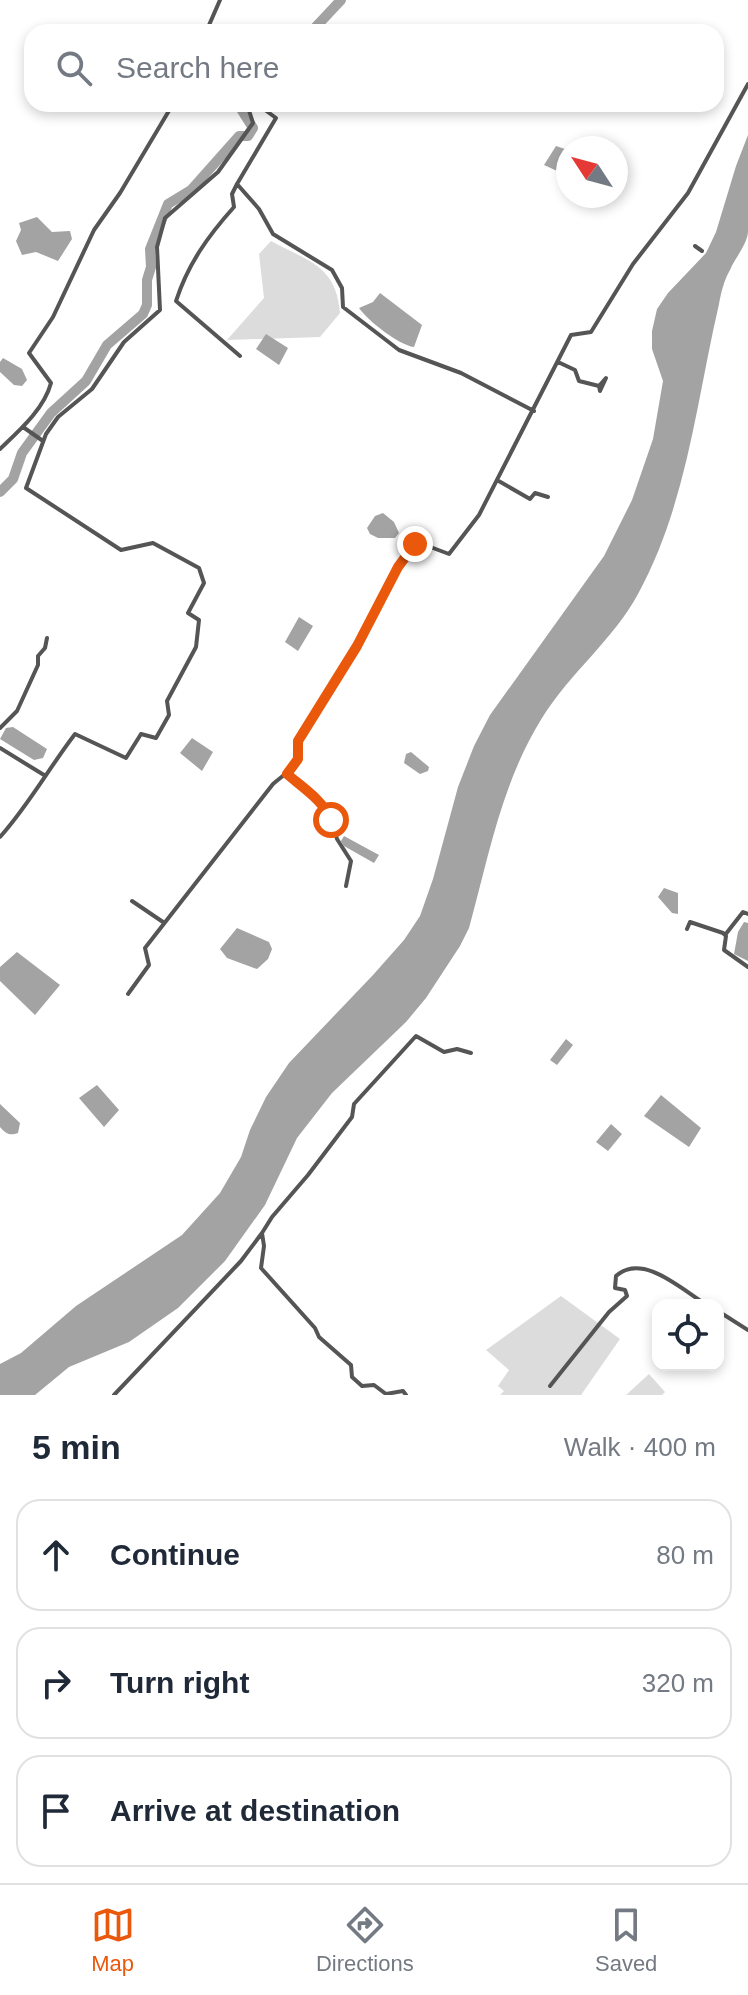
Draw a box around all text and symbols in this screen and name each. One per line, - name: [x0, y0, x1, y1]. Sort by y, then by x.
- search box: [24, 24, 724, 112]
- icon: search: [52, 46, 96, 90]
- text: Search here: [116, 51, 279, 84]
- north arrow: [556, 136, 628, 208]
- route end: [397, 526, 433, 562]
- route start: [313, 802, 349, 838]
- map controls: [652, 1299, 724, 1371]
- button: locate: [652, 1299, 724, 1371]
- text: 5 min: [32, 1428, 121, 1466]
- text: Walk · 400 m: [564, 1432, 716, 1462]
- icon: ahead: [34, 1533, 78, 1577]
- text: Continue: [110, 1538, 240, 1571]
- text: 80 m: [656, 1540, 714, 1570]
- icon: right: [34, 1661, 78, 1705]
- text: Turn right: [110, 1666, 249, 1699]
- text: 320 m: [642, 1668, 714, 1698]
- icon: arrive: [34, 1789, 78, 1833]
- text: Arrive at destination: [110, 1794, 400, 1827]
- tab: Map: [91, 1903, 135, 1977]
- tab: Directions: [316, 1903, 414, 1977]
- tab: Saved: [595, 1903, 657, 1977]

